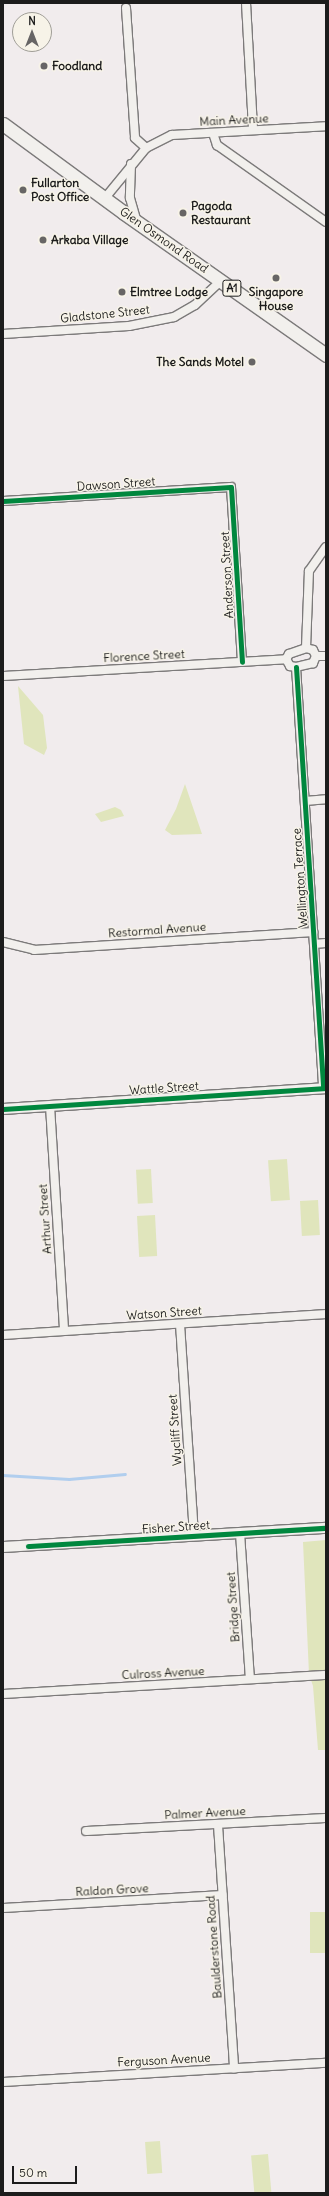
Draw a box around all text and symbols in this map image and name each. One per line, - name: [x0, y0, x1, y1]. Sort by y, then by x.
- north arrow: [12, 12, 52, 52]
- text: N: [28, 14, 36, 28]
- place label: Foodland: [52, 59, 102, 73]
- marker: Foodland: [39, 61, 49, 71]
- street label: Main Avenue: [199, 111, 269, 129]
- place label: Fullarton Post Office: [31, 176, 89, 204]
- marker: Fullarton Post Office: [18, 185, 28, 195]
- place label: Pagoda Restaurant: [191, 199, 251, 227]
- street label: Glen Osmond Road: [117, 204, 211, 276]
- marker: Pagoda Restaurant: [178, 208, 188, 218]
- place label: Arkaba Village: [51, 233, 128, 247]
- marker: Arkaba Village: [38, 235, 48, 245]
- marker: Singapore House: [271, 273, 281, 283]
- road number: A1: [222, 279, 242, 297]
- place label: Elmtree Lodge: [130, 285, 208, 299]
- place label: Singapore House: [249, 285, 303, 313]
- marker: Elmtree Lodge: [117, 287, 127, 297]
- street label: Gladstone Street: [60, 302, 150, 326]
- place label: The Sands Motel: [156, 355, 244, 369]
- marker: The Sands Motel: [247, 357, 257, 367]
- street label: Dawson Street: [76, 474, 156, 494]
- street label: Anderson Street: [218, 531, 236, 619]
- street label: Florence Street: [103, 647, 185, 665]
- street label: Wellington Terrace: [289, 828, 311, 928]
- street label: Restormal Avenue: [108, 919, 206, 941]
- street label: Wattle Street: [129, 1078, 199, 1098]
- street label: Arthur Street: [35, 1183, 55, 1255]
- street label: Watson Street: [126, 1303, 202, 1323]
- street label: Wycliff Street: [165, 1394, 185, 1466]
- street label: Fisher Street: [142, 1517, 210, 1537]
- street label: Bridge Street: [223, 1571, 243, 1643]
- street label: Culross Avenue: [121, 1664, 205, 1682]
- street label: Palmer Avenue: [164, 1804, 246, 1822]
- street label: Raldon Grove: [75, 1881, 149, 1899]
- street label: Baulderstone Road: [203, 1895, 225, 1999]
- street label: Ferguson Avenue: [117, 2050, 211, 2070]
- scale bar: [14, 2158, 79, 2184]
- text: 50 m: [19, 2165, 47, 2180]

